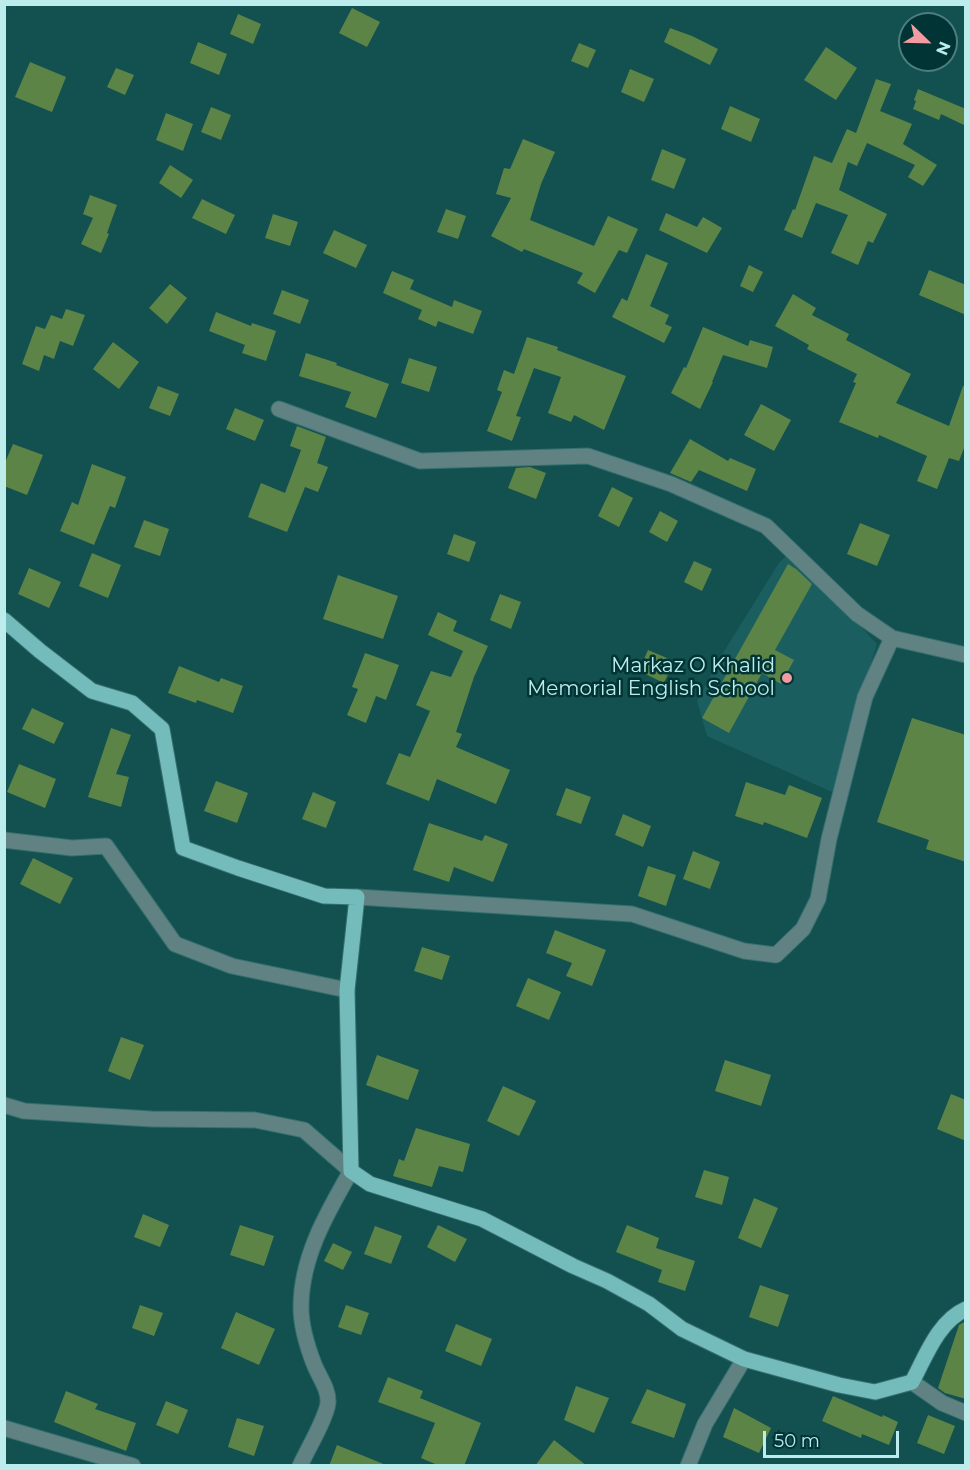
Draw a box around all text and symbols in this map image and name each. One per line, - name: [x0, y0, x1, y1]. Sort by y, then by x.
- north arrow: [898, 12, 958, 72]
- text: N: [932, 39, 954, 58]
- place label: Markaz O Khalid Memorial English School: [527, 654, 775, 701]
- marker: Markaz O Khalid Memorial English School: [780, 671, 794, 685]
- scale bar: [766, 1419, 902, 1457]
- text: 50 m: [774, 1430, 820, 1452]

